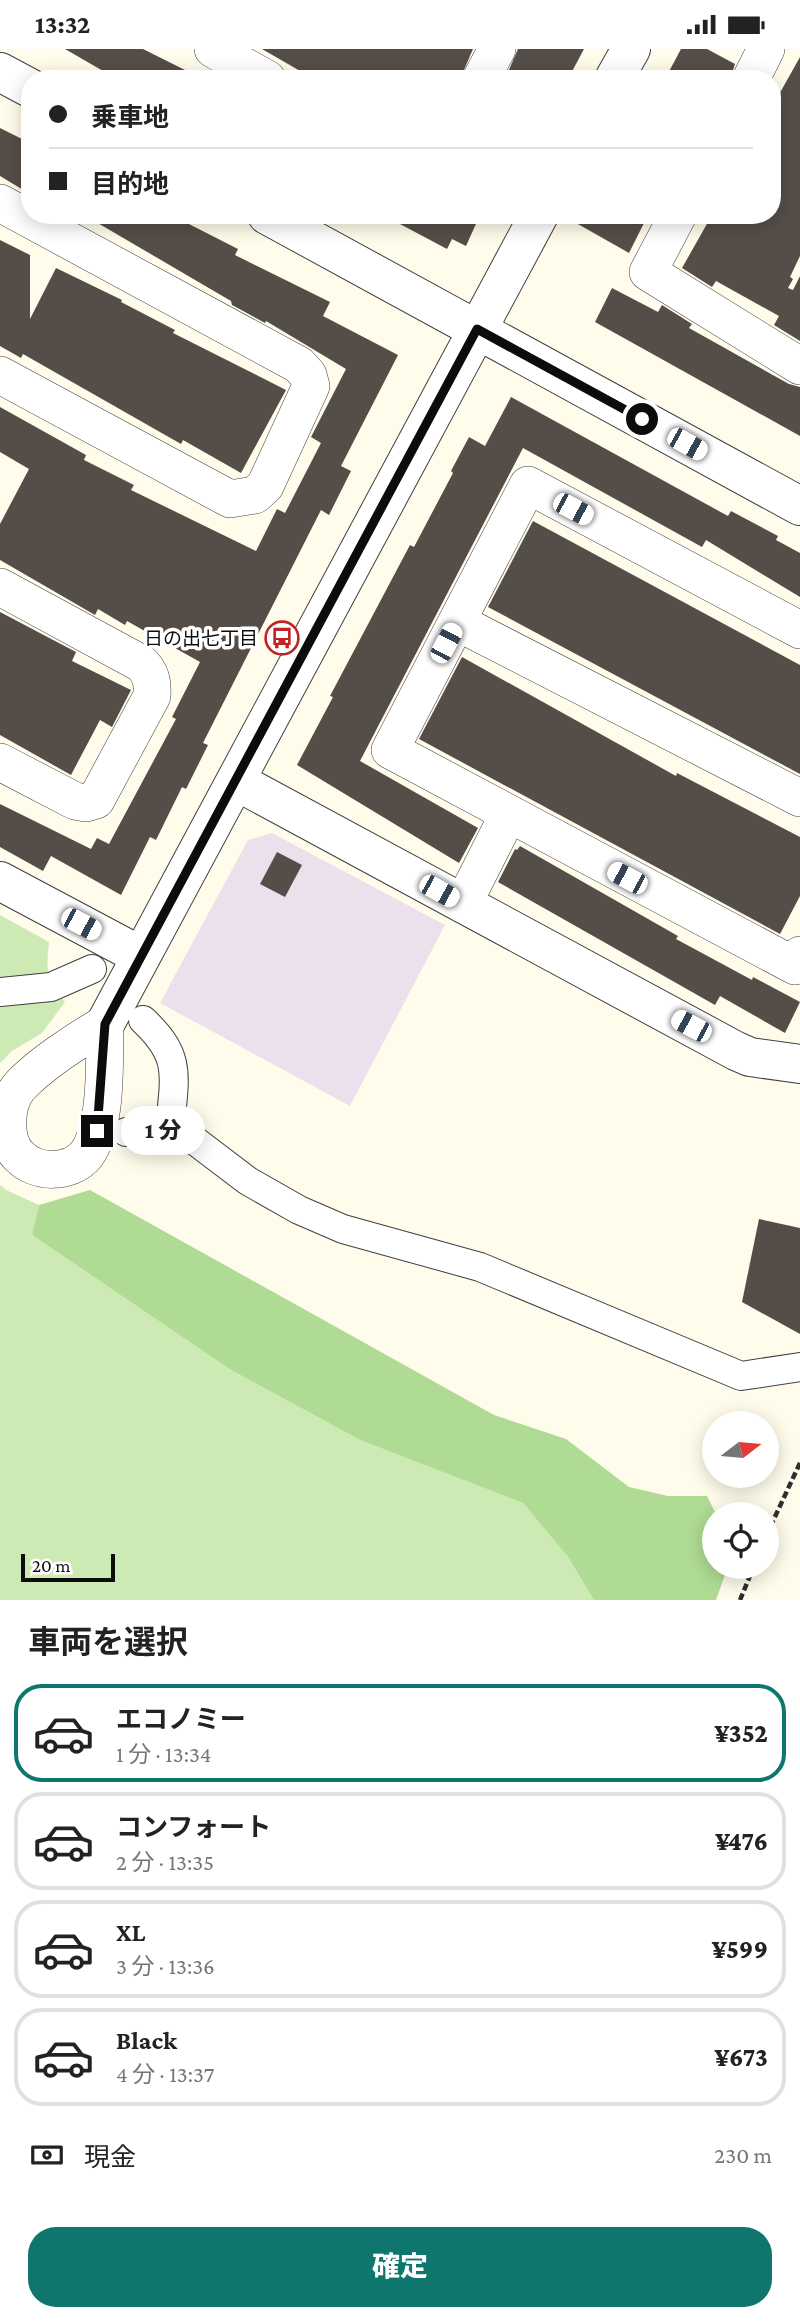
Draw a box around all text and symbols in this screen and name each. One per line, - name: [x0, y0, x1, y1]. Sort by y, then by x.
- text: 13:32: [35, 10, 90, 39]
- text: 乗車地: [91, 103, 169, 132]
- text: 目的地: [91, 170, 169, 199]
- route start: [626, 403, 658, 435]
- car: [664, 425, 711, 463]
- car: [550, 490, 597, 528]
- bus stop icon: 日の出七丁目: [263, 619, 301, 657]
- car: [427, 620, 466, 666]
- place label: 日の出七丁目: [144, 628, 258, 649]
- car: [604, 859, 651, 897]
- car: [416, 872, 463, 910]
- car: [58, 905, 105, 943]
- car: [668, 1007, 715, 1045]
- callout: 1 分: [122, 1107, 206, 1155]
- route end: [81, 1115, 113, 1147]
- text: 1 分: [145, 1117, 181, 1143]
- north arrow: [702, 1411, 779, 1487]
- map controls: [702, 1411, 779, 1579]
- button: locate: [702, 1502, 779, 1579]
- scale bar: [21, 1551, 116, 1583]
- text: 20 m: [32, 1555, 71, 1576]
- text: 車両を選択: [28, 1624, 188, 1660]
- icon: car: [32, 1702, 95, 1765]
- text: エコノミー: [116, 1705, 246, 1734]
- text: ¥352: [714, 1719, 768, 1748]
- text: 1 分 · 13:34: [116, 1741, 212, 1767]
- icon: car: [32, 1810, 95, 1873]
- text: コンフォート: [116, 1813, 271, 1842]
- text: ¥476: [715, 1827, 768, 1856]
- text: 2 分 · 13:35: [116, 1849, 214, 1875]
- icon: car: [32, 1918, 95, 1981]
- text: XL: [116, 1918, 145, 1947]
- text: ¥599: [712, 1935, 768, 1964]
- text: 3 分 · 13:36: [116, 1953, 215, 1979]
- icon: car: [32, 2026, 95, 2089]
- text: Black: [116, 2026, 177, 2055]
- text: ¥673: [714, 2043, 768, 2072]
- text: 4 分 · 13:37: [116, 2061, 214, 2087]
- icon: cash: [28, 2136, 66, 2174]
- text: 230 m: [714, 2142, 772, 2168]
- text: 現金: [84, 2143, 136, 2172]
- button: 確定: [28, 2227, 772, 2307]

